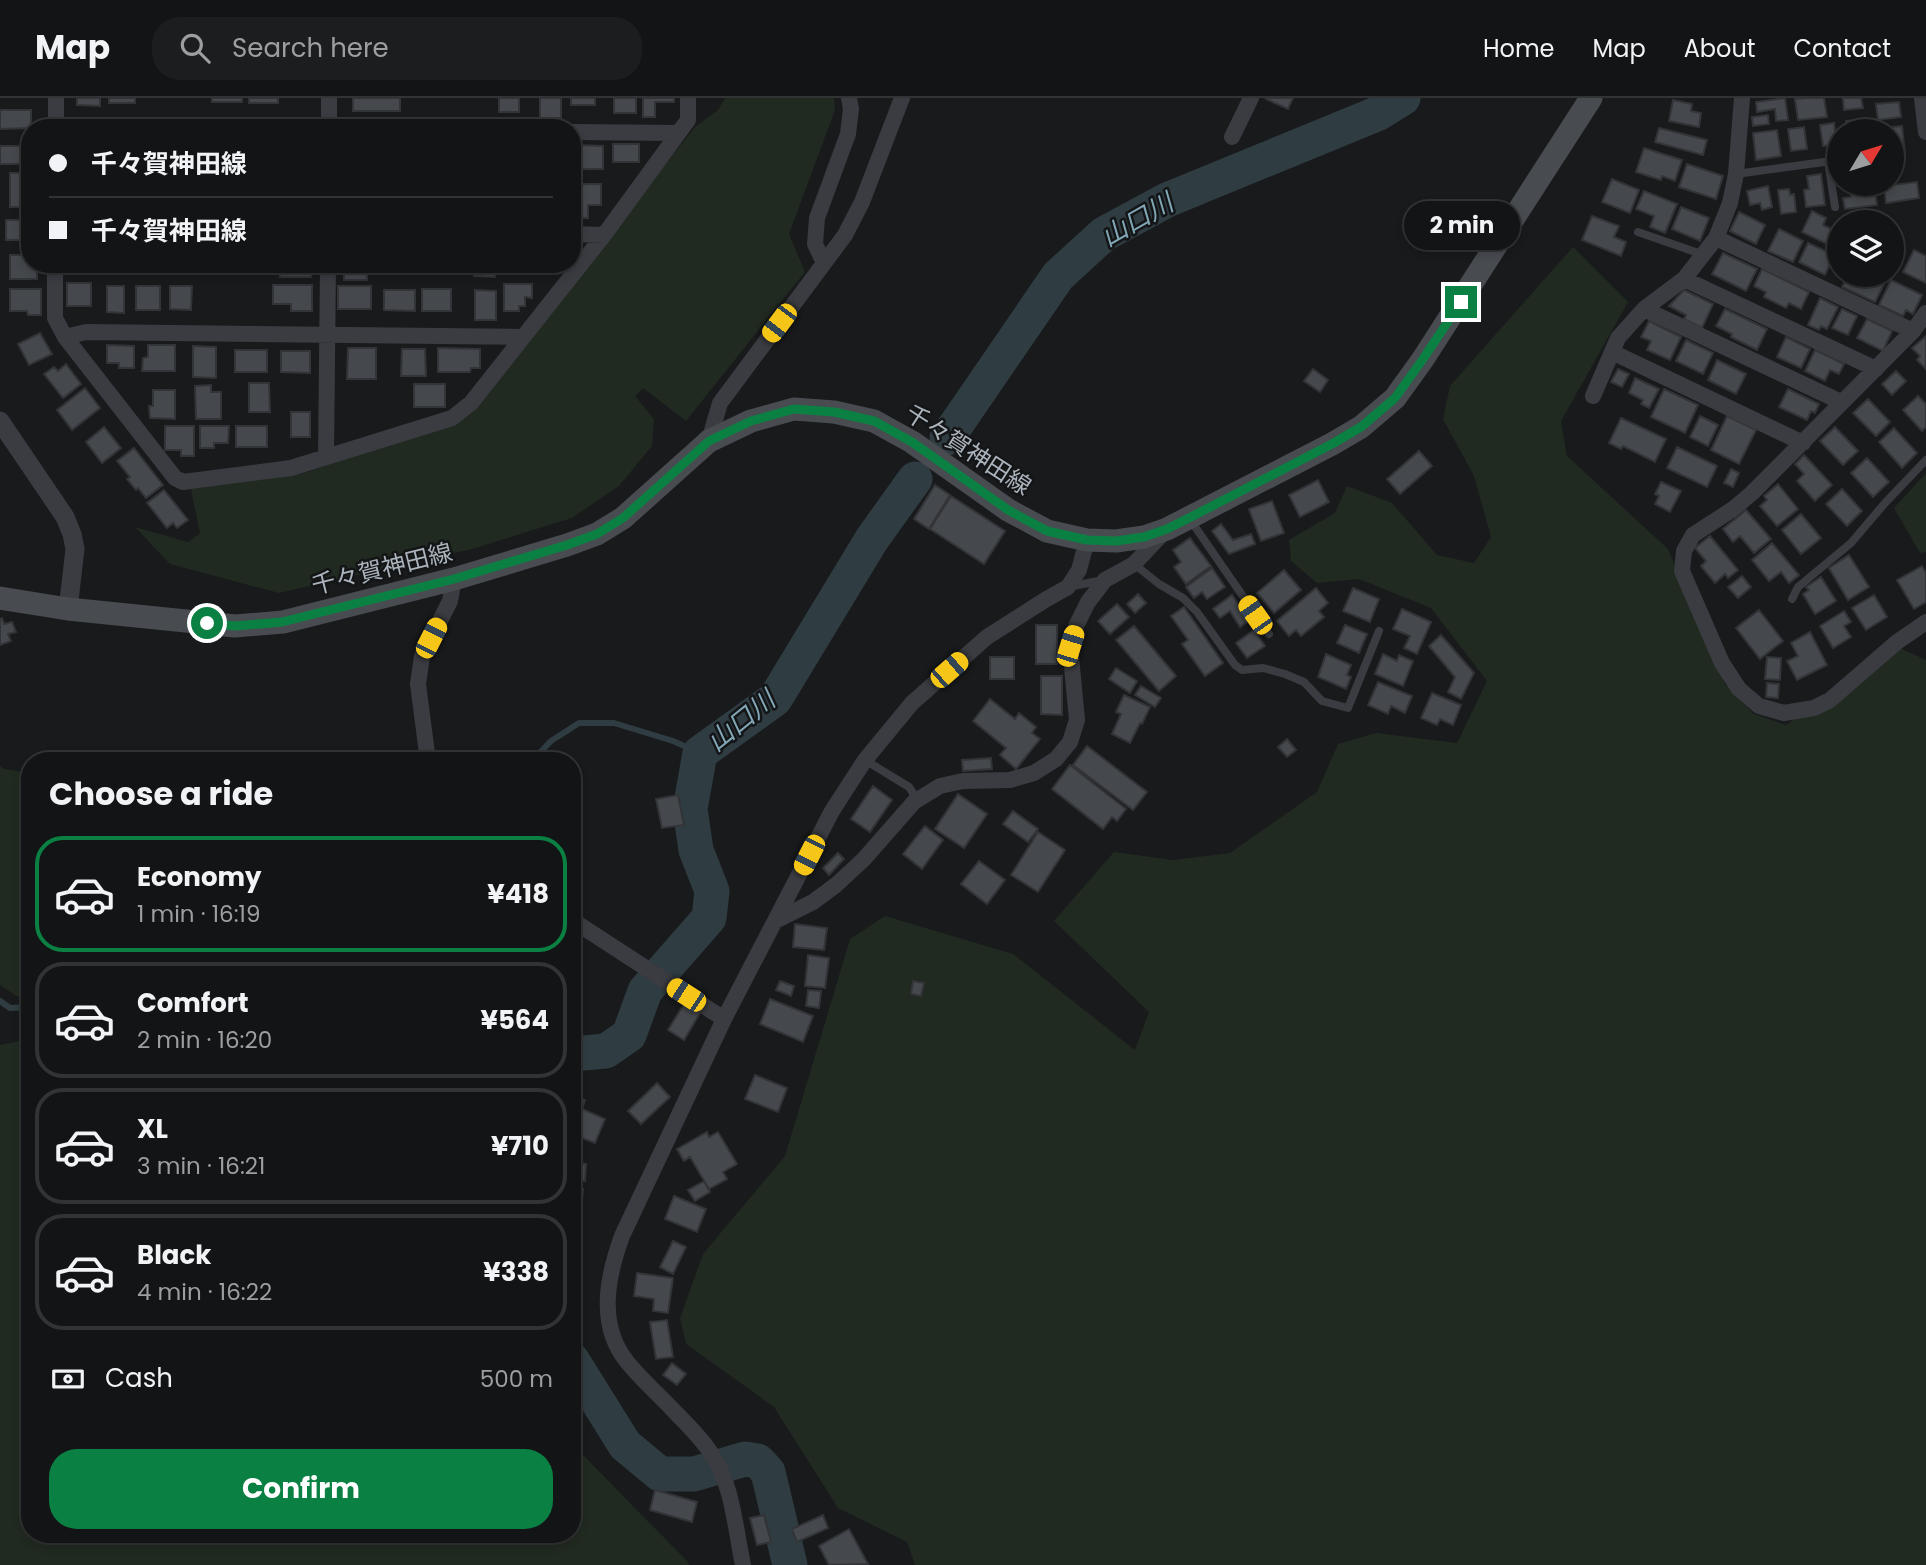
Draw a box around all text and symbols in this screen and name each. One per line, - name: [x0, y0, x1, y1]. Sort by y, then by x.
- search box: [152, 17, 642, 80]
- text: Map: [35, 24, 110, 71]
- icon: search: [176, 29, 214, 67]
- text: Search here: [232, 30, 389, 66]
- text: Home: [1483, 32, 1555, 65]
- text: Map: [1593, 32, 1646, 65]
- text: About: [1684, 32, 1755, 65]
- text: Contact: [1793, 32, 1891, 65]
- north arrow: [1827, 119, 1904, 196]
- map controls: [1827, 119, 1904, 287]
- text: 千々賀神田線: [91, 146, 247, 182]
- water label: 山口川: [1094, 183, 1182, 255]
- callout: 2 min: [1403, 200, 1519, 250]
- text: 2 min: [1430, 209, 1494, 241]
- button: layers: [1827, 210, 1904, 287]
- text: 千々賀神田線: [91, 213, 247, 249]
- route end: [1445, 286, 1477, 318]
- car: [758, 300, 801, 346]
- street label: 千々賀神田線: [899, 397, 1038, 503]
- street label: 千々賀神田線: [308, 535, 456, 602]
- car: [1235, 592, 1276, 638]
- route start: [191, 607, 223, 639]
- car: [413, 615, 450, 661]
- car: [1054, 623, 1087, 669]
- car: [927, 648, 972, 692]
- water label: 山口川: [699, 681, 785, 760]
- text: Choose a ride: [49, 771, 273, 816]
- car: [791, 832, 828, 878]
- text: Economy: [137, 859, 261, 895]
- icon: car: [53, 863, 116, 926]
- text: ¥418: [487, 876, 549, 912]
- text: 1 min · 16:19: [137, 898, 260, 930]
- car: [663, 975, 710, 1015]
- text: Comfort: [137, 985, 249, 1021]
- icon: car: [53, 989, 116, 1052]
- text: ¥564: [480, 1002, 549, 1038]
- text: 2 min · 16:20: [137, 1024, 272, 1056]
- text: XL: [137, 1111, 168, 1147]
- icon: car: [53, 1115, 116, 1178]
- text: ¥710: [491, 1128, 549, 1164]
- text: 3 min · 16:21: [137, 1150, 265, 1182]
- text: Black: [137, 1237, 211, 1273]
- icon: car: [53, 1241, 116, 1304]
- text: ¥338: [483, 1254, 549, 1290]
- text: 4 min · 16:22: [137, 1276, 272, 1308]
- icon: cash: [49, 1360, 87, 1398]
- text: Cash: [105, 1360, 173, 1396]
- text: 500 m: [480, 1363, 553, 1395]
- button: Confirm: [49, 1449, 553, 1529]

